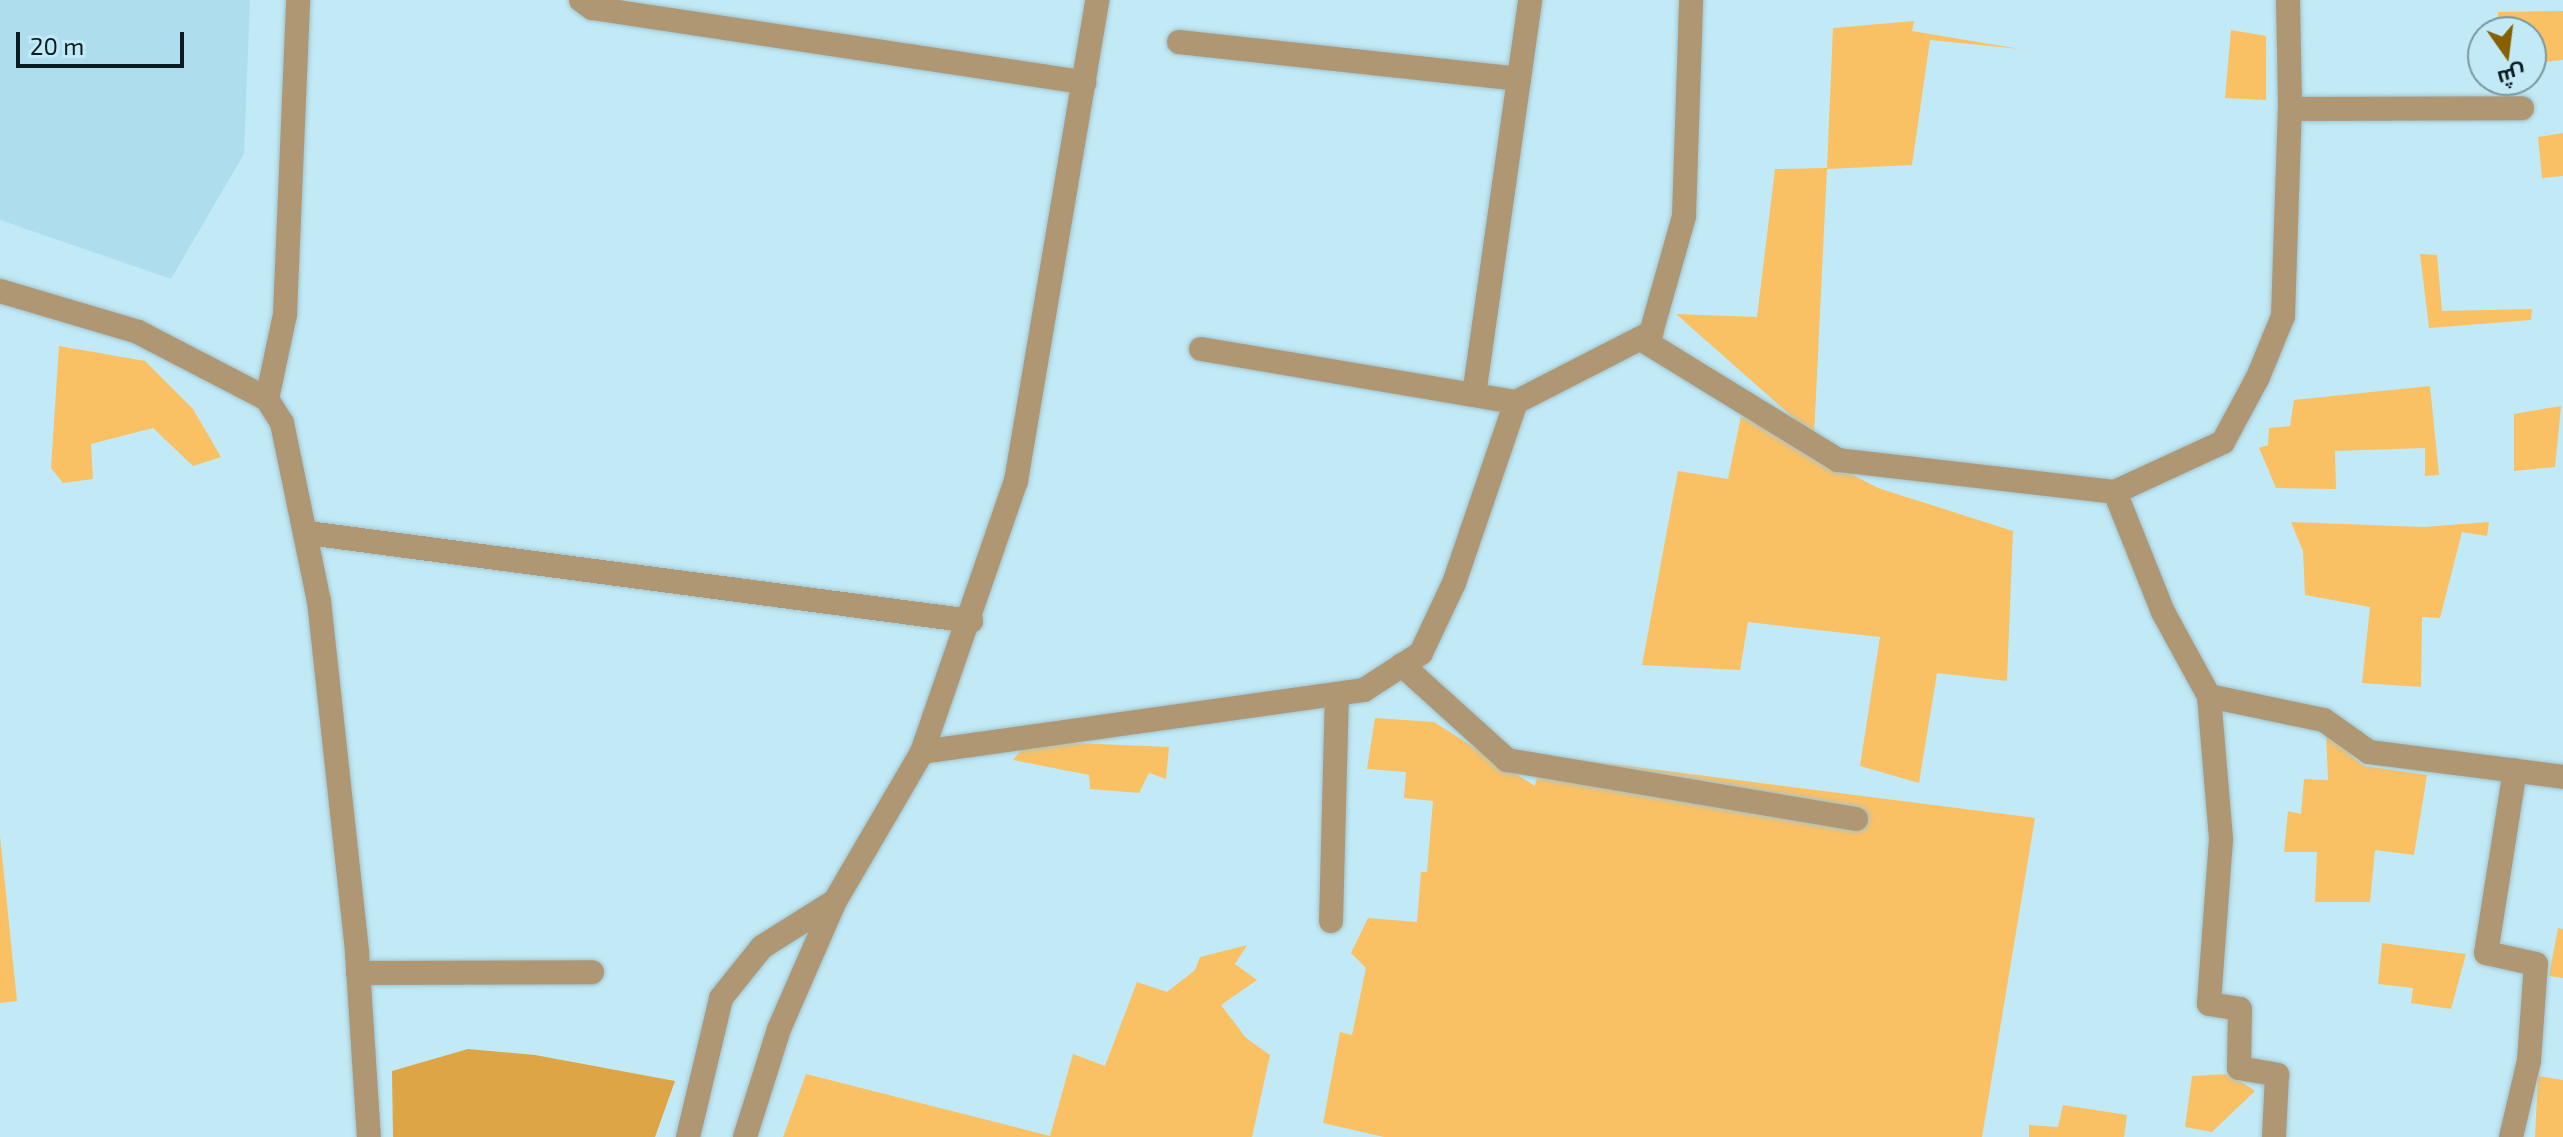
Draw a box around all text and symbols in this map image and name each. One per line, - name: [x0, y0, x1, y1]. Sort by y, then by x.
- scale bar: [20, 16, 188, 66]
- north arrow: [2467, 16, 2547, 96]
- text: 20 m: [30, 31, 84, 60]
- text: ش: [2495, 61, 2529, 93]

